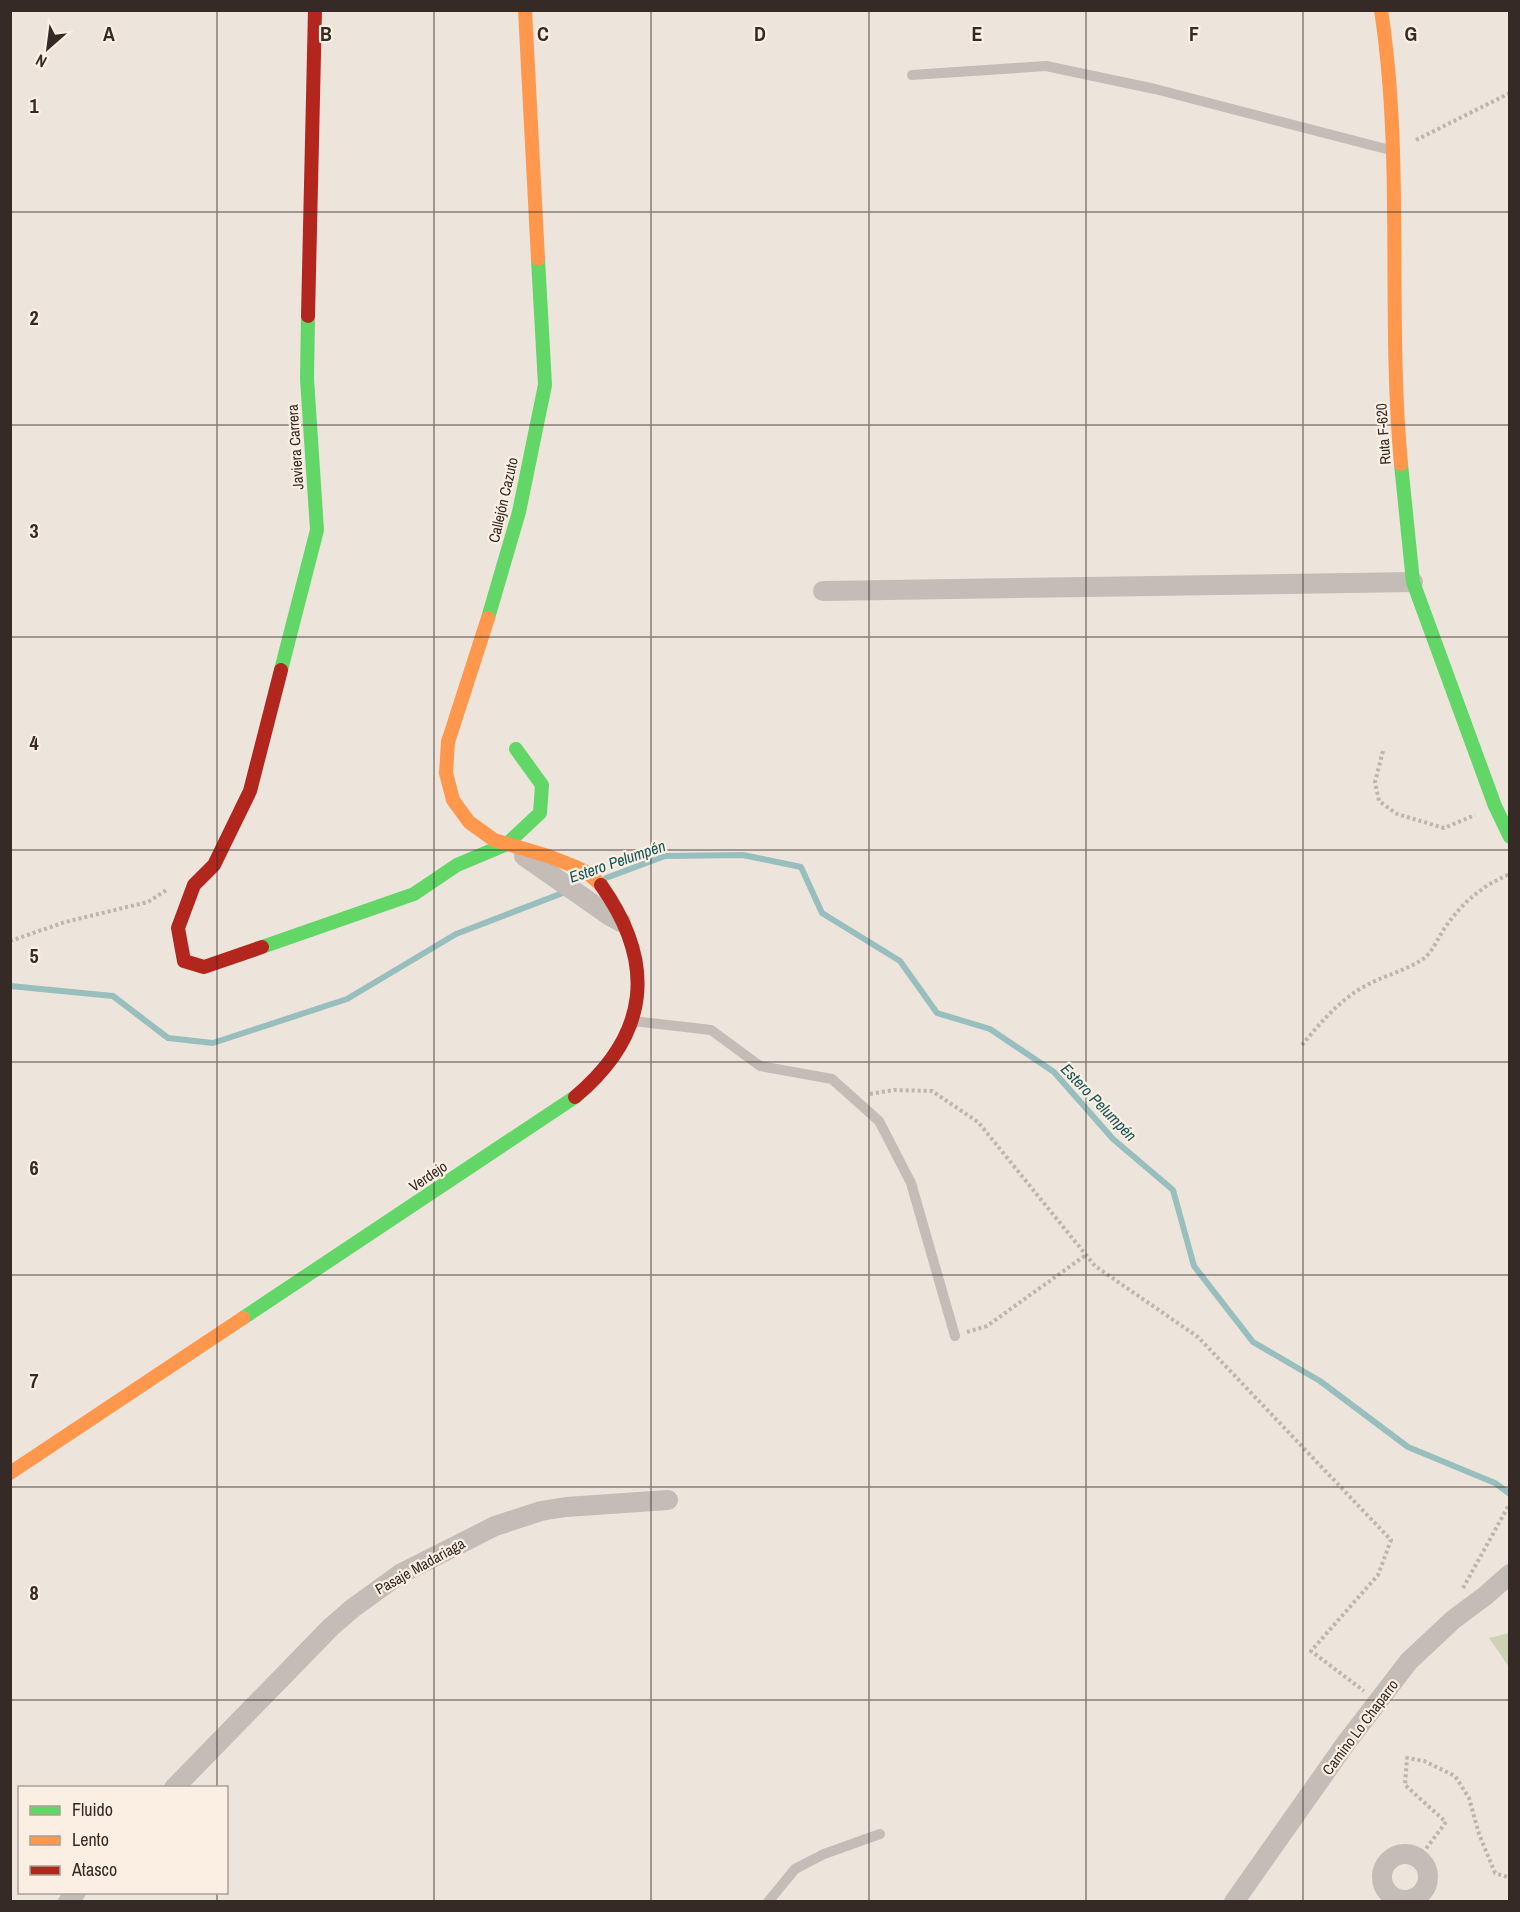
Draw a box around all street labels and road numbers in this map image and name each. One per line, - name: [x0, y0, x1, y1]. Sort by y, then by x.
- street label: Ruta F-620: [1370, 402, 1396, 465]
- street label: Javiera Carrera: [282, 403, 308, 490]
- street label: Callejón Cazuto: [483, 455, 523, 545]
- street label: Verdejo: [405, 1156, 451, 1196]
- street label: Pasaje Madariaga: [371, 1533, 469, 1599]
- street label: Camino Lo Chaparro: [1317, 1675, 1403, 1779]

